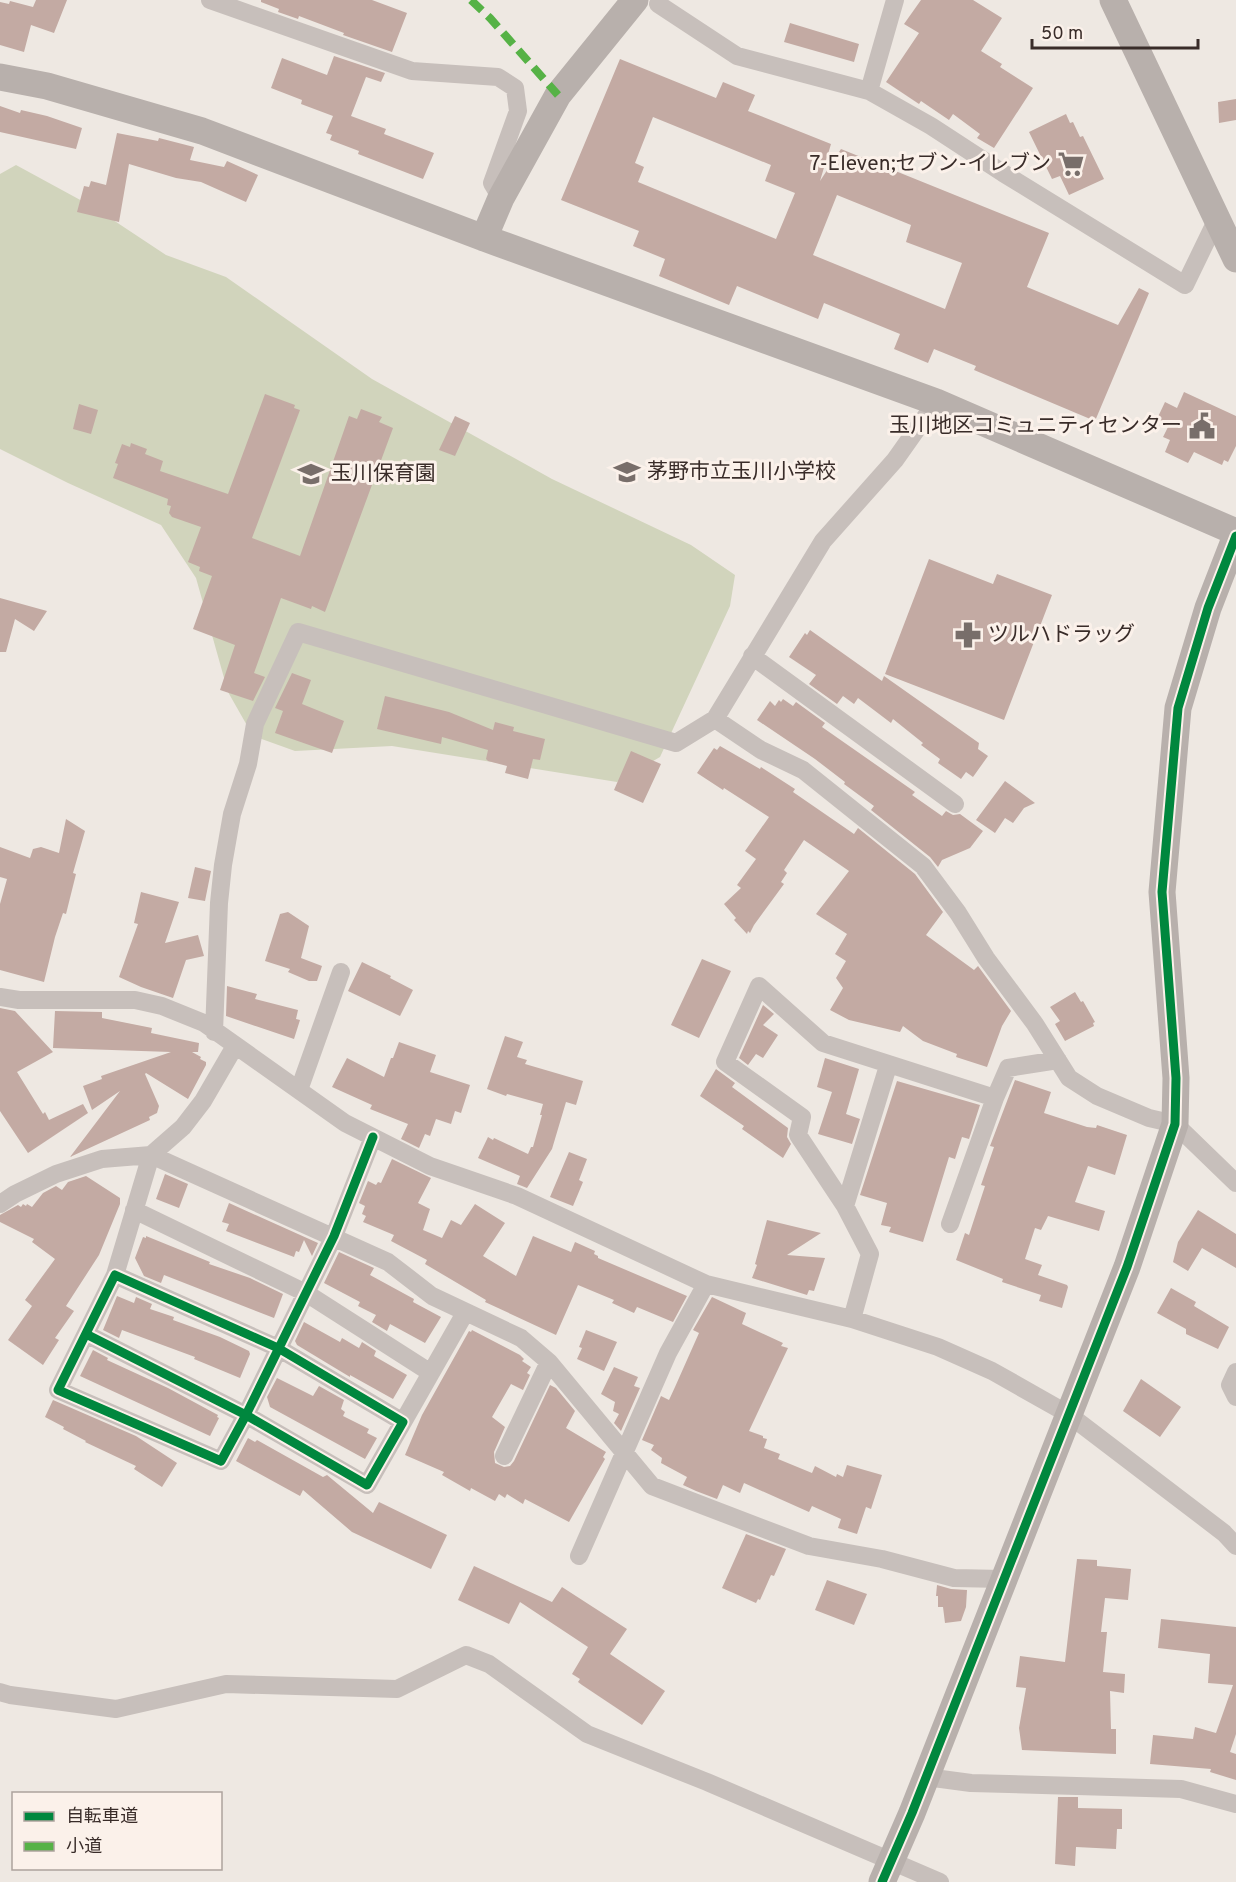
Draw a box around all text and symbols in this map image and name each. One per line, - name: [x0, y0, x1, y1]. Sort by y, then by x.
- scale bar: [1032, 12, 1198, 50]
- text: 50 m: [1041, 23, 1083, 46]
- supermarket icon: 7-Eleven;セブン-イレブン: [1056, 149, 1086, 179]
- place label: 7-Eleven;セブン-イレブン: [810, 151, 1051, 178]
- public building icon: 玉川地区コミュニティセンター: [1187, 411, 1217, 441]
- place label: 玉川地区コミュニティセンター: [889, 413, 1182, 440]
- school or university icon: 茅野市立玉川小学校: [612, 457, 642, 487]
- school or university icon: 玉川保育園: [296, 459, 326, 489]
- place label: 茅野市立玉川小学校: [647, 459, 836, 486]
- place label: 玉川保育園: [331, 461, 436, 488]
- pharmacy icon: ツルハドラッグ: [953, 620, 983, 650]
- place label: ツルハドラッグ: [988, 622, 1135, 649]
- legend: [12, 1792, 222, 1870]
- text: 自転車道: [66, 1806, 138, 1829]
- text: 小道: [66, 1836, 102, 1859]

